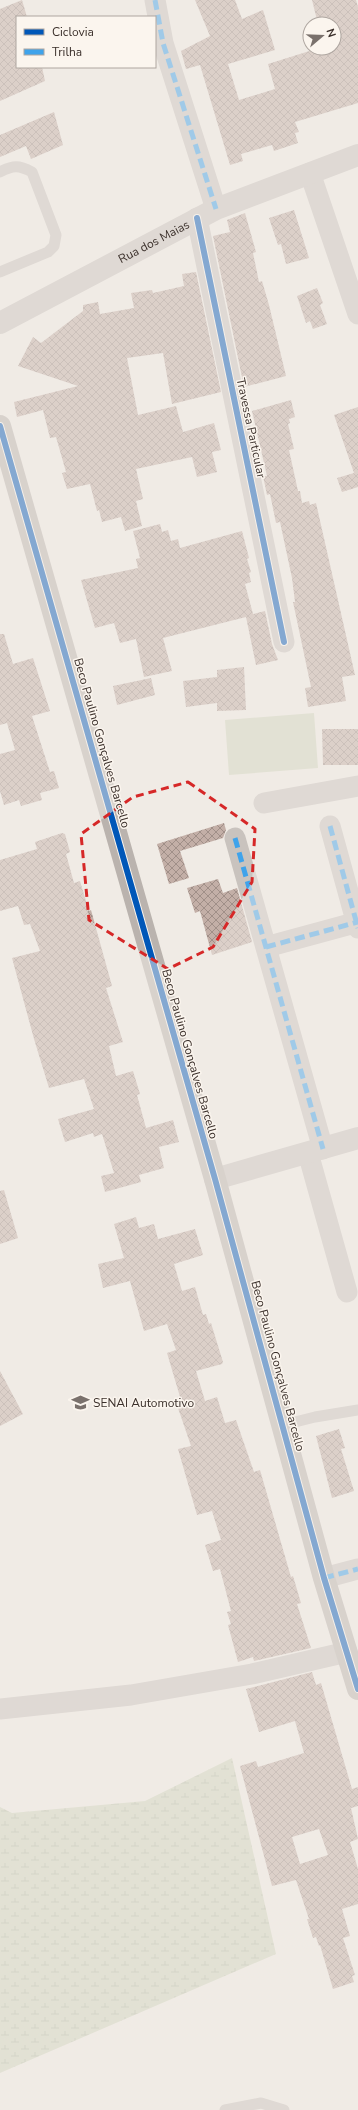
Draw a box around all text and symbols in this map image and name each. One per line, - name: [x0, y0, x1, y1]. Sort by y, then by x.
- legend: [16, 16, 156, 68]
- north arrow: [302, 16, 342, 56]
- text: Ciclovia: [52, 24, 94, 40]
- text: N: [323, 27, 339, 39]
- text: Trilha: [52, 44, 82, 60]
- street label: Rua dos Maias: [115, 216, 192, 267]
- street label: Travessa Particular: [233, 376, 270, 480]
- street label: Beco Paulino Gonçalves Barcello: [70, 656, 134, 830]
- street label: Beco Paulino Gonçalves Barcello: [158, 967, 222, 1141]
- street label: Beco Paulino Gonçalves Barcello: [247, 1279, 309, 1453]
- school or university icon: SENAI Automotivo: [70, 1393, 90, 1413]
- place label: SENAI Automotivo: [93, 1395, 194, 1411]

